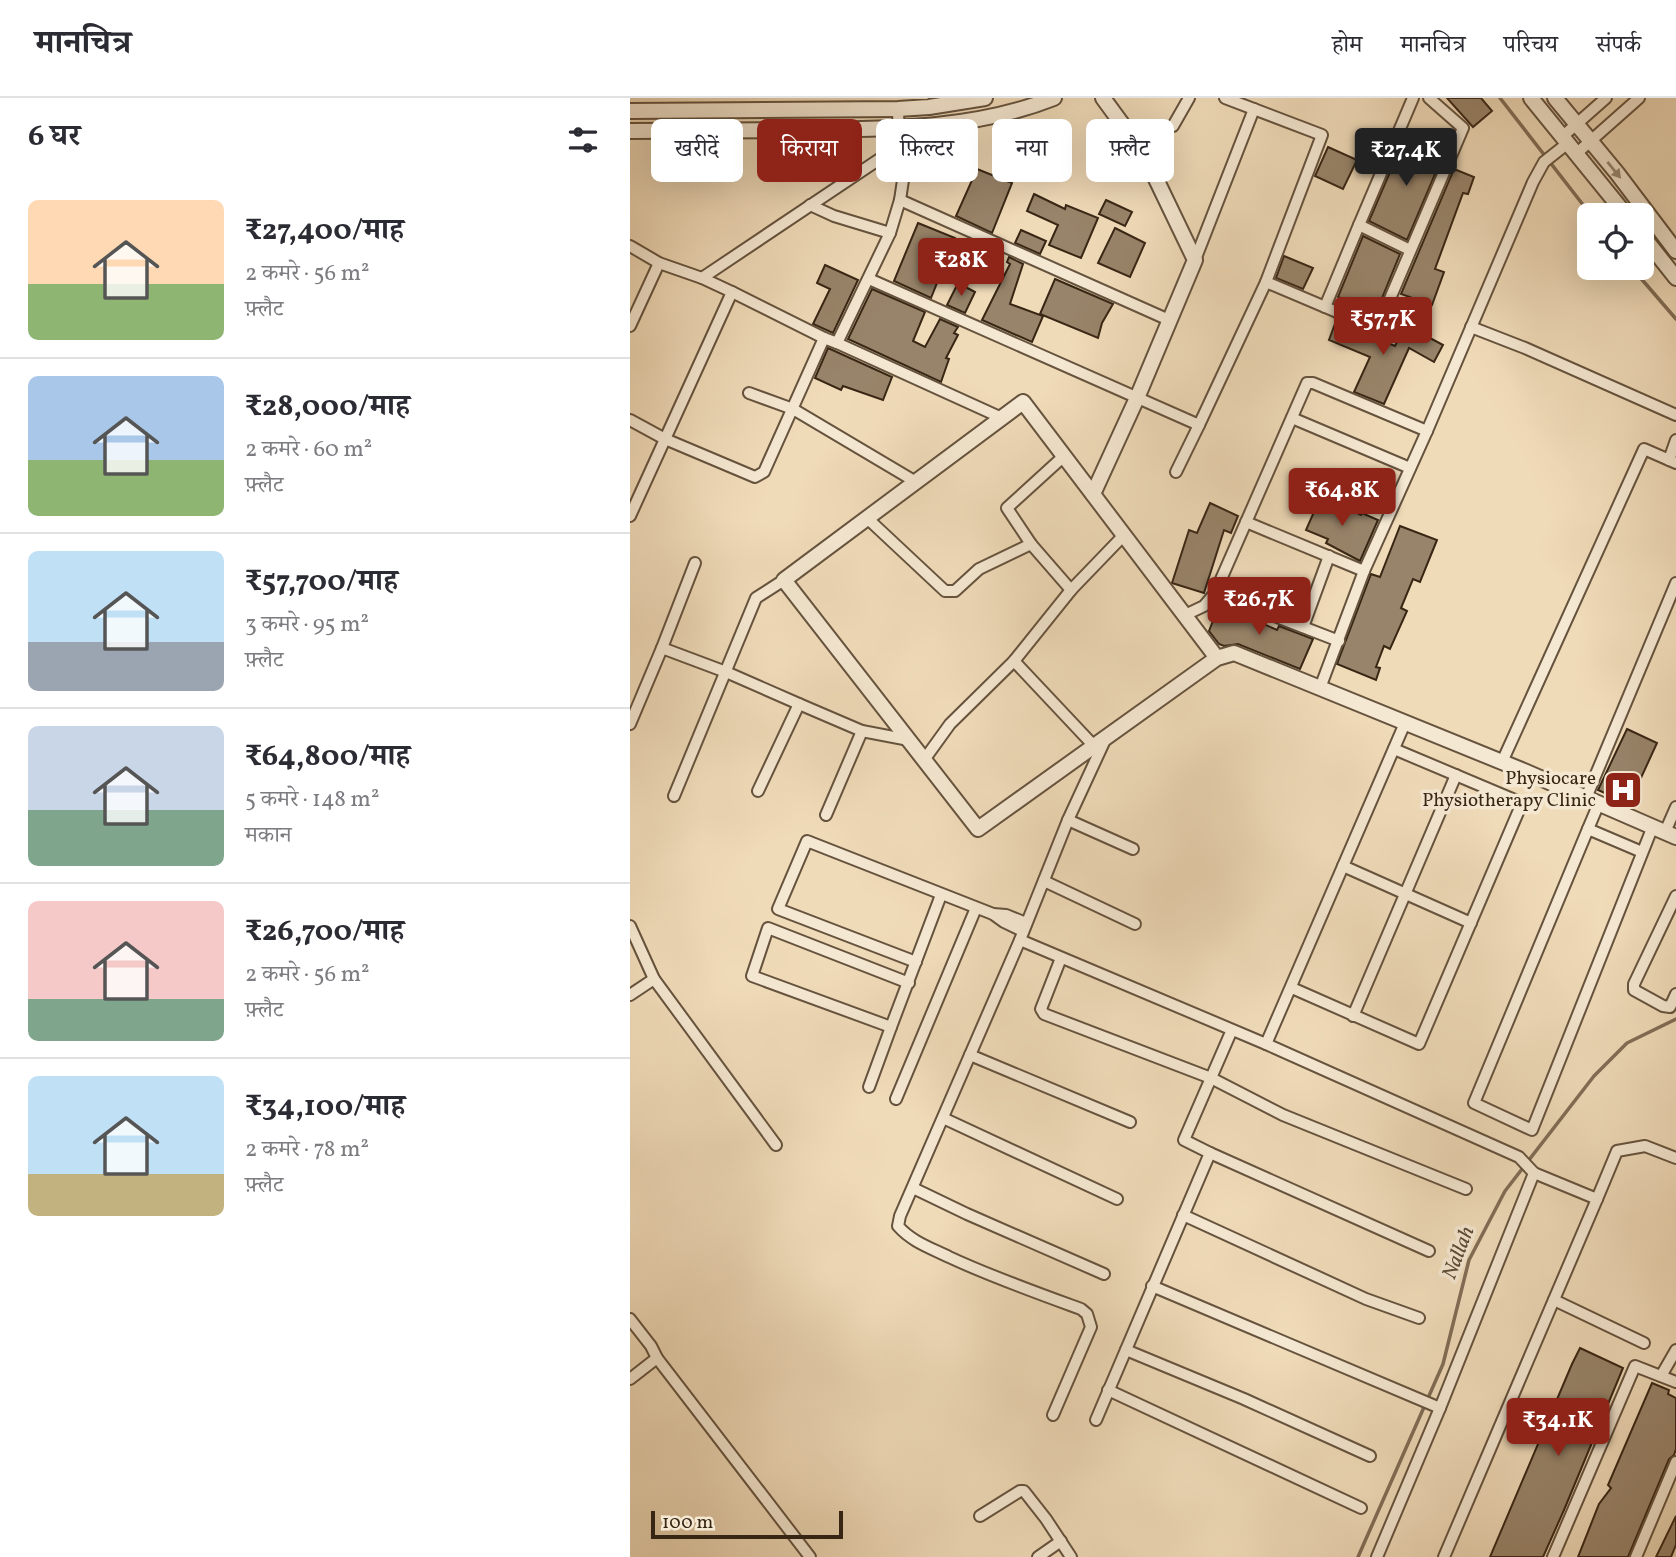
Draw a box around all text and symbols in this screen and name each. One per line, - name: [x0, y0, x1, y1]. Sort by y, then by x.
- text: मानचित्र: [35, 22, 131, 68]
- text: होम: [1332, 29, 1362, 63]
- text: मानचित्र: [1400, 29, 1466, 63]
- text: परिचय: [1504, 29, 1558, 63]
- text: संपर्क: [1596, 29, 1641, 63]
- text: 6 घर: [28, 116, 80, 158]
- chip: खरीदें: [651, 119, 743, 182]
- chip: किराया: [757, 119, 862, 182]
- chip: फ़िल्टर: [876, 119, 978, 182]
- chip: नया: [992, 119, 1072, 182]
- chip: फ़्लैट: [1086, 119, 1174, 182]
- icon: filters: [564, 121, 602, 159]
- pin: ₹27.4K: [1349, 129, 1463, 188]
- text: ₹27.4K: [1371, 135, 1441, 167]
- one-way arrow: [1606, 160, 1621, 178]
- map controls: [1577, 203, 1654, 280]
- button: locate: [1577, 203, 1654, 280]
- text: ₹27,400/माह: [245, 210, 404, 252]
- icon: home: [84, 228, 168, 312]
- pin: ₹28K: [920, 238, 1002, 298]
- text: ₹28K: [934, 245, 988, 277]
- text: 2 कमरे · 56 m²: [245, 258, 370, 290]
- text: फ़्लैट: [245, 294, 283, 326]
- pin: ₹57.7K: [1326, 298, 1440, 357]
- text: ₹57.7K: [1350, 304, 1416, 336]
- text: ₹28,000/माह: [245, 386, 410, 428]
- icon: home: [84, 404, 168, 488]
- text: 2 कमरे · 60 m²: [245, 434, 372, 466]
- pin: ₹64.8K: [1285, 468, 1399, 528]
- text: फ़्लैट: [245, 470, 283, 502]
- text: ₹64.8K: [1305, 475, 1379, 507]
- text: ₹57,700/माह: [245, 561, 398, 603]
- pin: ₹26.7K: [1202, 578, 1316, 637]
- icon: home: [84, 579, 168, 663]
- text: ₹26.7K: [1224, 584, 1294, 616]
- text: 3 कमरे · 95 m²: [245, 609, 369, 641]
- text: फ़्लैट: [245, 645, 283, 677]
- text: ₹64,800/माह: [245, 736, 410, 778]
- icon: home: [84, 754, 168, 838]
- place label: Physiocare Physiotherapy Clinic: [1422, 766, 1596, 814]
- hospital icon: Physiocare Physiotherapy Clinic: [1602, 769, 1644, 811]
- text: 5 कमरे · 148 m²: [245, 784, 379, 816]
- text: मकान: [245, 820, 292, 852]
- text: ₹26,700/माह: [245, 911, 404, 953]
- icon: home: [84, 929, 168, 1013]
- text: 2 कमरे · 56 m²: [245, 959, 370, 991]
- text: फ़्लैट: [245, 995, 283, 1027]
- text: ₹34,100/माह: [245, 1086, 405, 1128]
- icon: home: [84, 1104, 168, 1188]
- text: 2 कमरे · 78 m²: [245, 1134, 369, 1166]
- text: फ़्लैट: [245, 1170, 283, 1202]
- water label: Nallah: [1436, 1222, 1482, 1284]
- pin: ₹34.1K: [1501, 1398, 1615, 1458]
- text: ₹34.1K: [1523, 1405, 1593, 1437]
- scale bar: [651, 1508, 844, 1540]
- text: 100 m: [662, 1510, 713, 1536]

